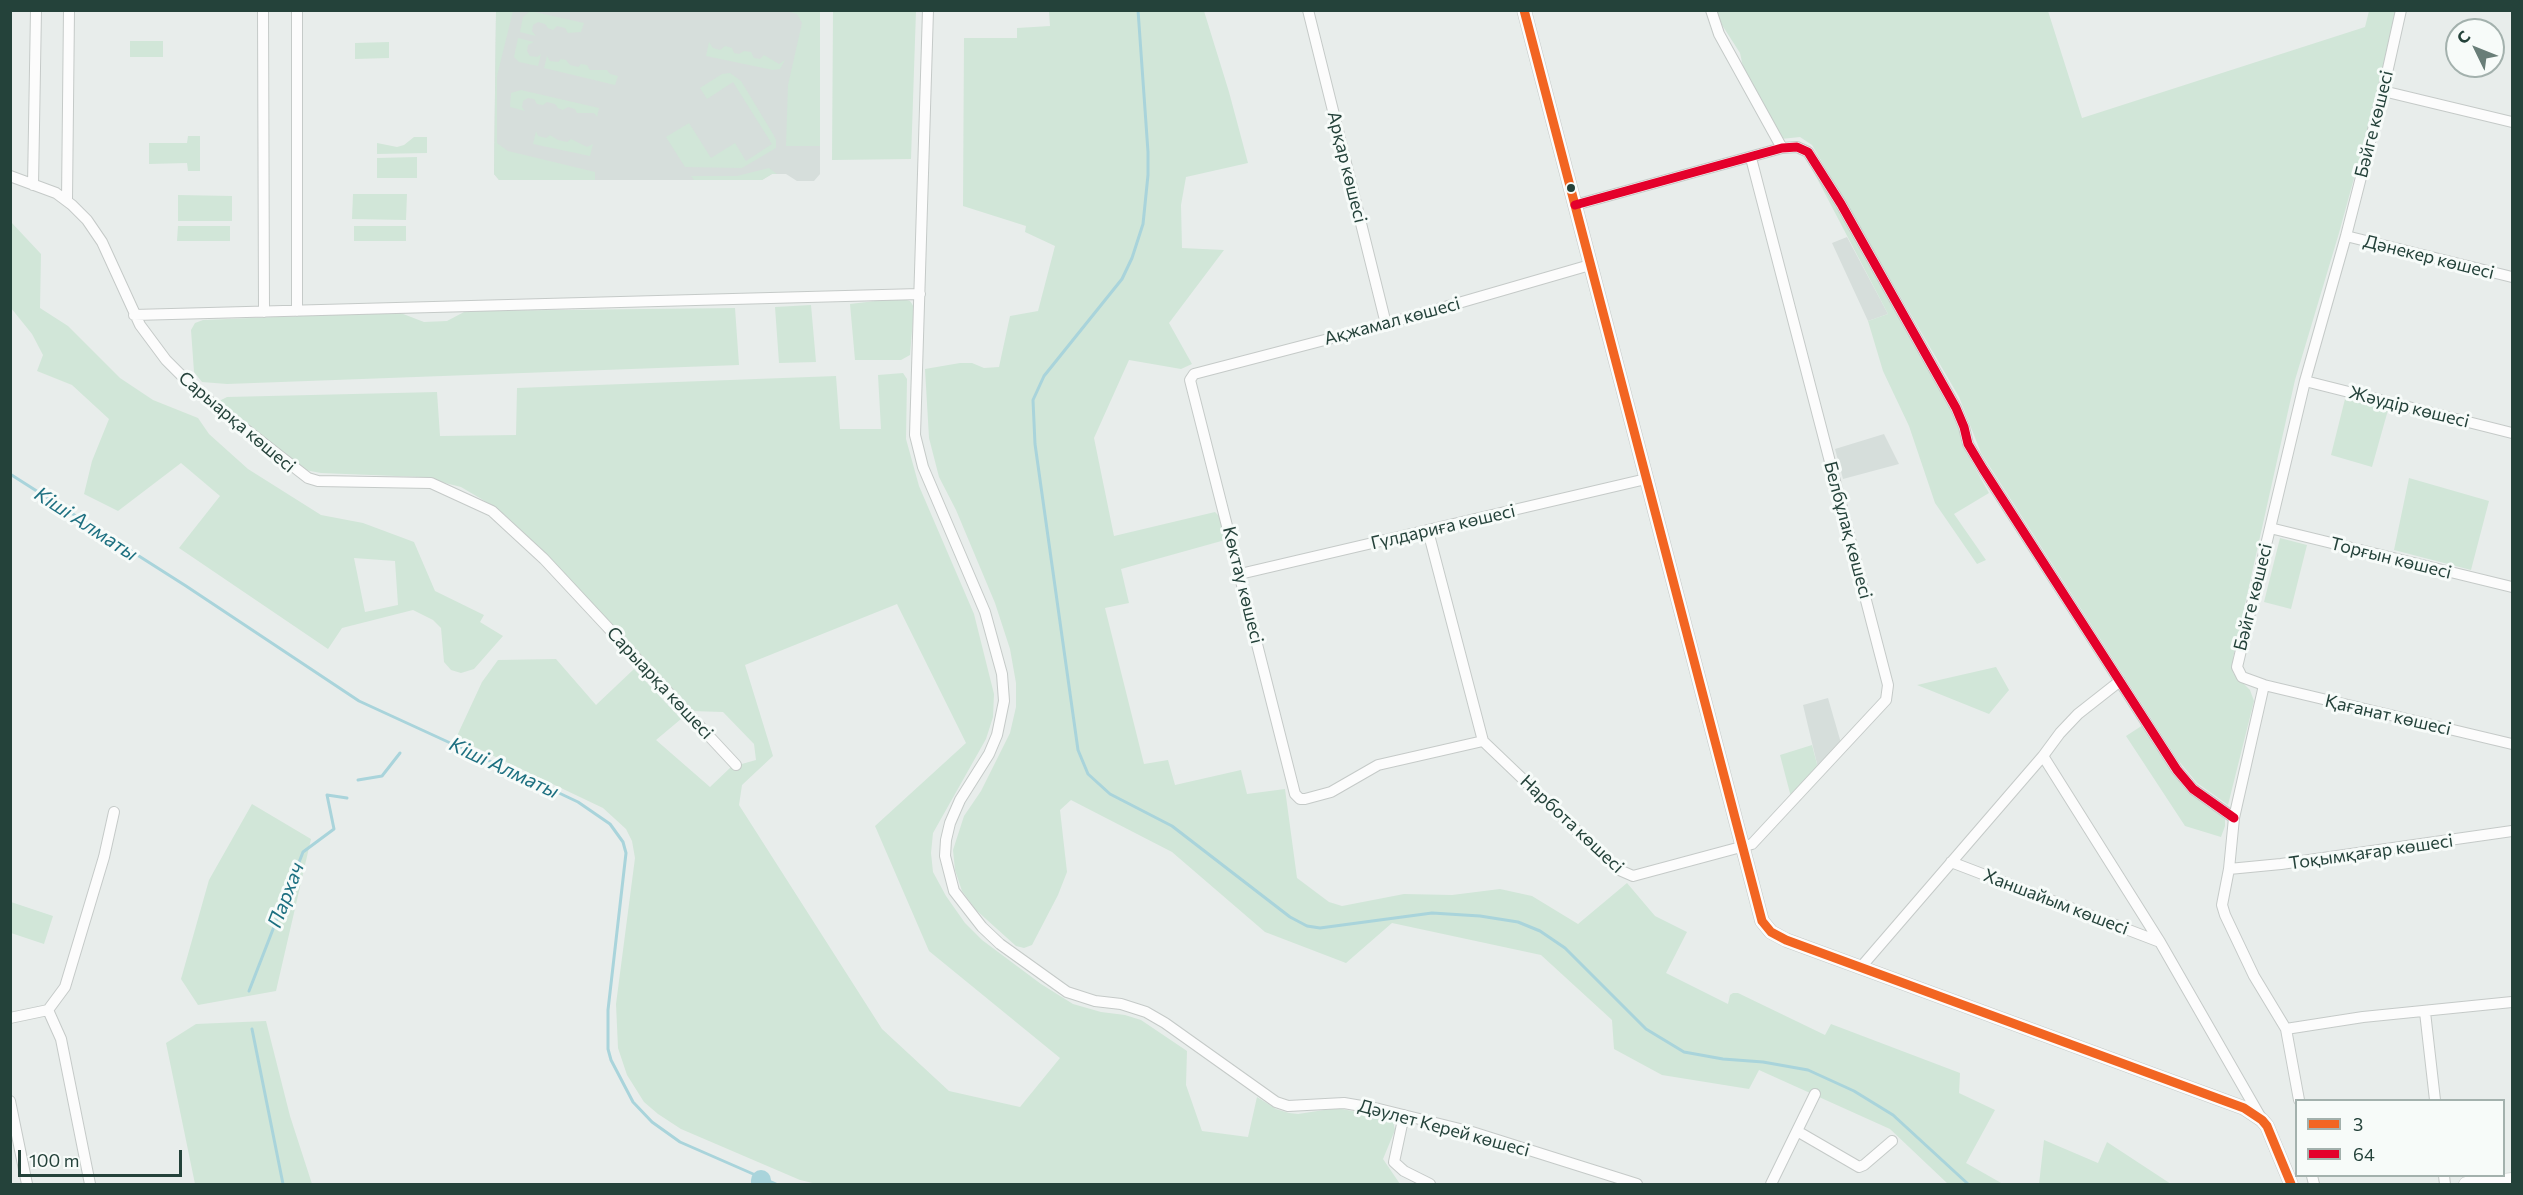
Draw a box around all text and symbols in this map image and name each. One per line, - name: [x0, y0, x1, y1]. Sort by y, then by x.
- north arrow: [2445, 18, 2505, 78]
- text: С: [2452, 26, 2474, 47]
- street label: Бәйге көшесі: [2350, 68, 2398, 180]
- street label: Арқар көшесі: [1323, 109, 1371, 225]
- unlabelled marker: [1565, 182, 1577, 194]
- street label: Дәнекер көшесі: [2361, 230, 2497, 284]
- street label: Ақжамал көшесі: [1322, 292, 1462, 350]
- street label: Сарыарқа көшесі: [174, 367, 300, 477]
- street label: Жәудір көшесі: [2347, 382, 2471, 432]
- street label: Белбұлақ көшесі: [1819, 459, 1877, 601]
- water label: Кіші Алматы: [30, 482, 142, 566]
- street label: Гүлдариға көшесі: [1369, 500, 1517, 554]
- street label: Көктау көшесі: [1218, 524, 1268, 646]
- street label: Торғын көшесі: [2328, 533, 2454, 583]
- street label: Бәйге көшесі: [2229, 541, 2277, 653]
- street label: Сарыарқа көшесі: [602, 622, 718, 744]
- street label: Қағанат көшесі: [2323, 690, 2453, 740]
- water label: Кіші Алматы: [445, 732, 563, 804]
- street label: Нарбота көшесі: [1516, 770, 1628, 878]
- street label: Тоқымқағар көшесі: [2288, 830, 2454, 874]
- water label: Пархач: [263, 859, 309, 931]
- street label: Ханшайым көшесі: [1980, 864, 2132, 940]
- street label: Дәулет Керей көшесі: [1356, 1095, 1532, 1161]
- legend: [2295, 1099, 2505, 1177]
- text: 3: [2353, 1113, 2363, 1135]
- scale bar: [21, 1138, 184, 1176]
- text: 64: [2353, 1143, 2375, 1165]
- text: 100 m: [29, 1149, 79, 1171]

